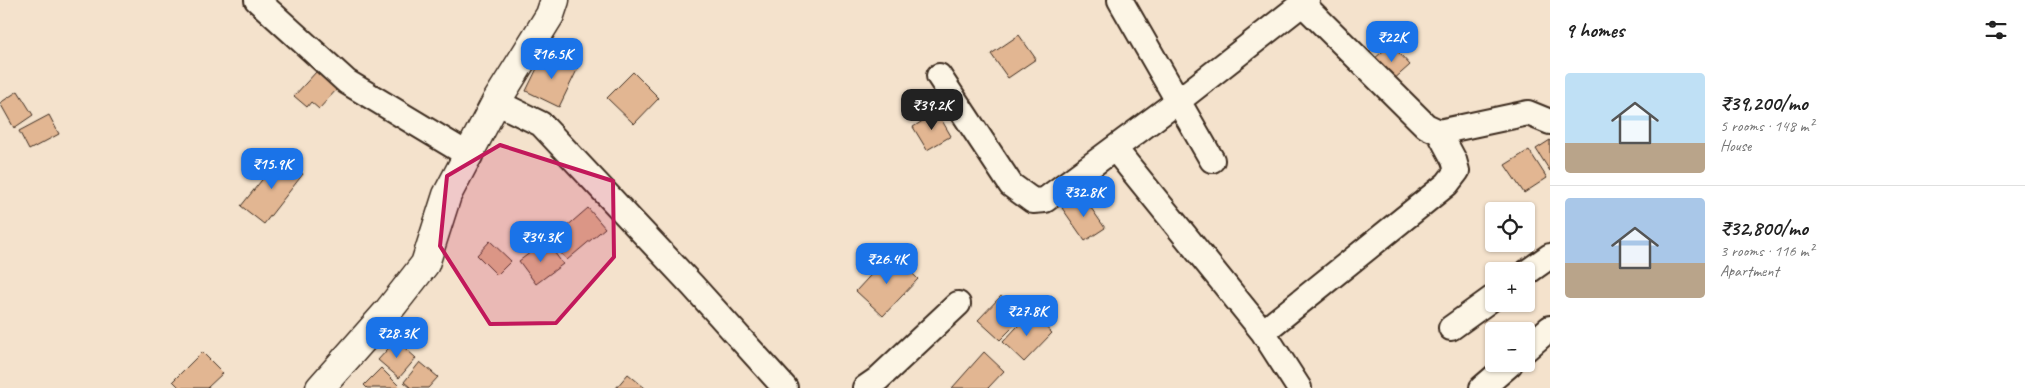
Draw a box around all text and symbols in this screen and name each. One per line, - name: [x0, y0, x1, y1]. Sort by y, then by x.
- icon: filters: [1982, 16, 2010, 44]
- text: 9 homes: [1565, 17, 1624, 43]
- pin: ₹22K: [1362, 20, 1422, 63]
- text: ₹22K: [1377, 27, 1407, 47]
- pin: ₹16.5K: [511, 38, 593, 80]
- text: ₹16.5K: [532, 44, 572, 64]
- pin: ₹39.2K: [891, 88, 973, 131]
- text: ₹39,200/mo: [1720, 90, 1808, 116]
- icon: home: [1605, 93, 1665, 153]
- text: ₹39.2K: [912, 95, 952, 115]
- text: 5 rooms · 148 m²: [1720, 116, 1814, 136]
- text: House: [1720, 136, 1751, 156]
- pin: ₹15.9K: [231, 148, 313, 190]
- text: ₹15.9K: [252, 154, 292, 174]
- pin: ₹32.8K: [1043, 176, 1125, 218]
- text: ₹32.8K: [1064, 182, 1104, 202]
- map controls: [1485, 202, 1535, 372]
- button: locate: [1485, 202, 1535, 252]
- text: ₹32,800/mo: [1720, 215, 1808, 241]
- icon: home: [1605, 218, 1665, 278]
- pin: ₹34.3K: [500, 220, 582, 263]
- text: ₹34.3K: [521, 227, 561, 247]
- text: 3 rooms · 116 m²: [1720, 241, 1814, 261]
- pin: ₹26.4K: [846, 242, 928, 285]
- text: ₹26.4K: [867, 249, 907, 269]
- text: Apartment: [1720, 261, 1779, 281]
- button: +: [1485, 262, 1535, 312]
- pin: ₹27.8K: [986, 294, 1068, 337]
- text: ₹27.8K: [1007, 301, 1047, 321]
- pin: ₹28.3K: [356, 316, 438, 359]
- button: −: [1485, 322, 1535, 372]
- text: ₹28.3K: [377, 323, 417, 343]

